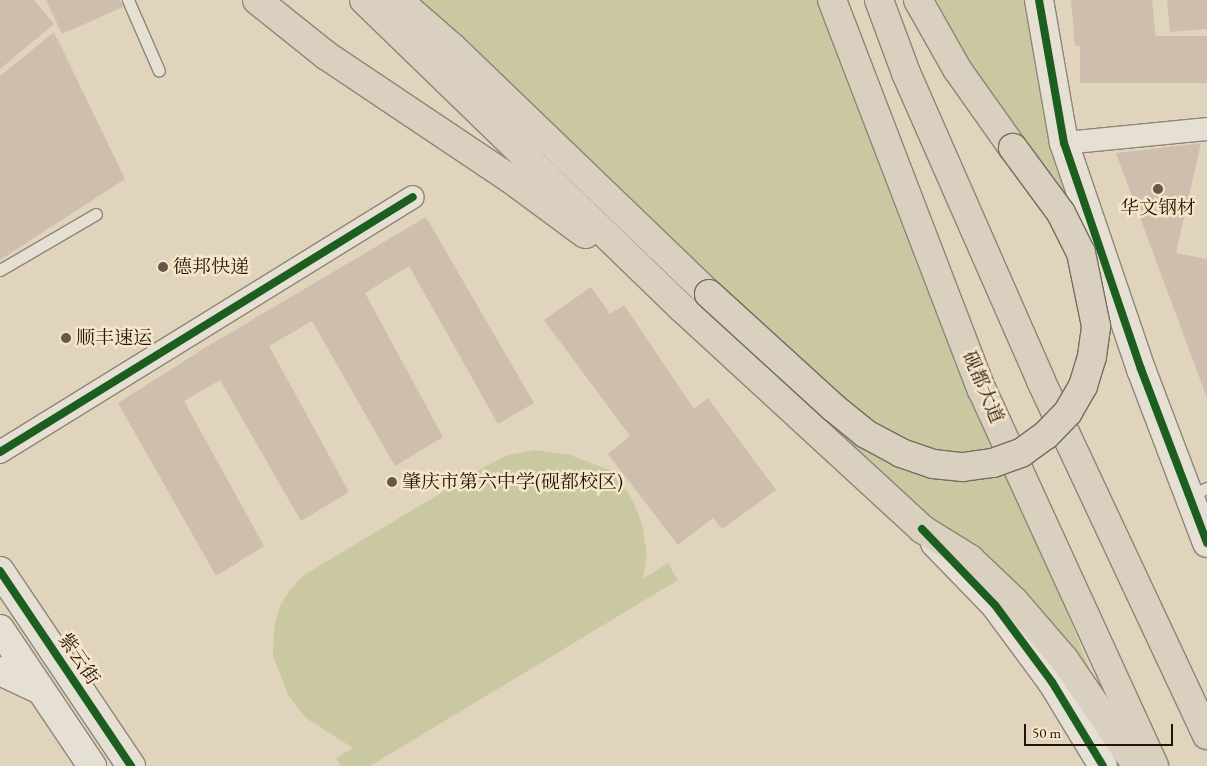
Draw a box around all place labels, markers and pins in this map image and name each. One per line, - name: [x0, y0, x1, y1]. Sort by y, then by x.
- marker: 华文钢材: [1152, 183, 1164, 195]
- place label: 华文钢材: [1120, 197, 1196, 219]
- place label: 德邦快递: [173, 256, 249, 278]
- marker: 德邦快递: [157, 261, 169, 273]
- place label: 顺丰速运: [76, 327, 152, 349]
- marker: 顺丰速运: [60, 332, 72, 344]
- place label: 肇庆市第六中学(砚都校区): [402, 471, 623, 493]
- marker: 肇庆市第六中学(砚都校区): [386, 476, 398, 488]

